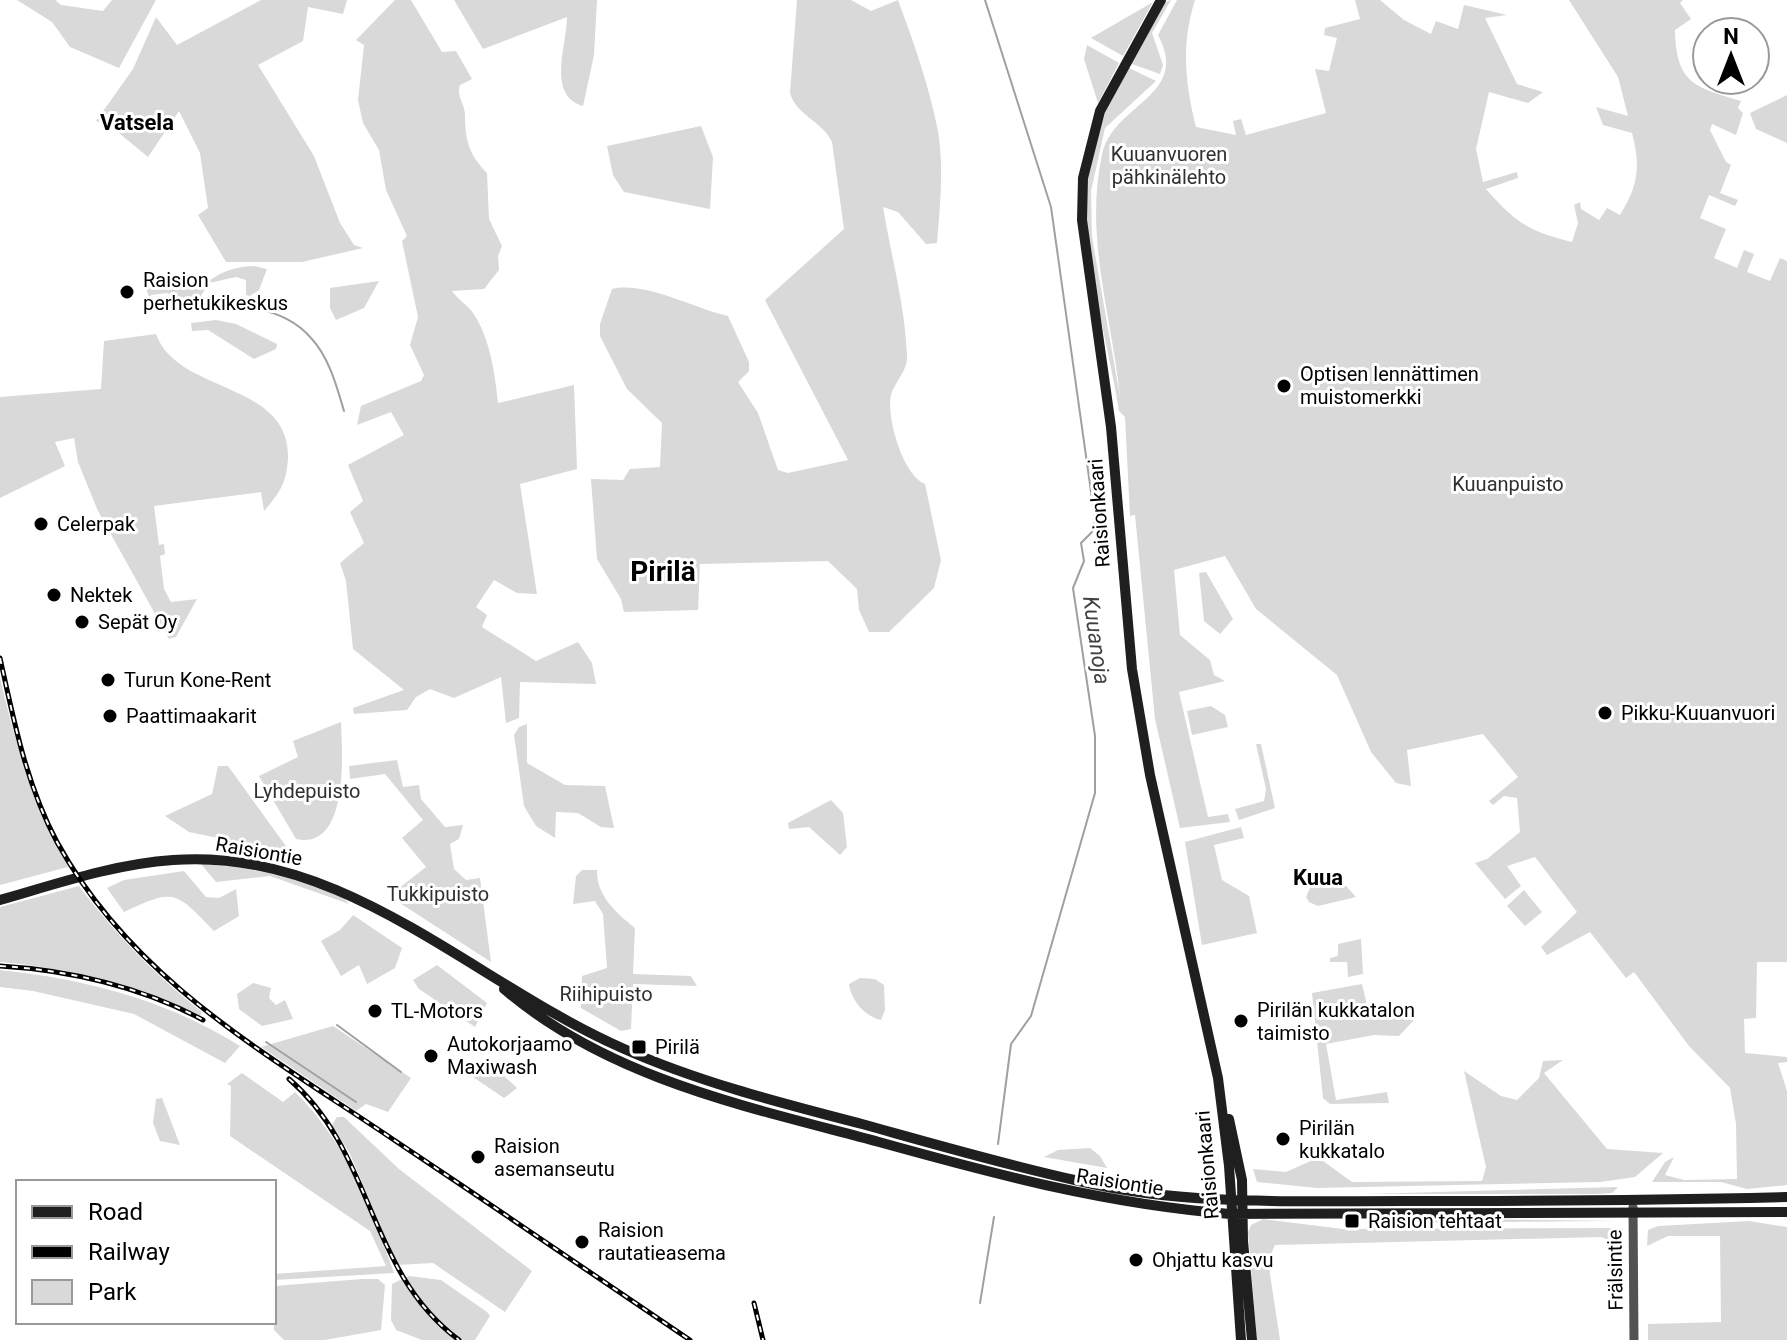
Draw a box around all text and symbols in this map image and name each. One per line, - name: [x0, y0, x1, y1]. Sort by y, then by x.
- north arrow: [1691, 16, 1771, 96]
- text: N: [1723, 24, 1739, 49]
- district label: Vatsela: [100, 110, 174, 135]
- park label: Kuuanvuoren pähkinälehto: [1111, 142, 1227, 189]
- place label: Raision perhetukikeskus: [143, 268, 288, 315]
- marker: Raision perhetukikeskus: [118, 283, 136, 301]
- place label: Optisen lennättimen muistomerkki: [1300, 362, 1479, 409]
- marker: Optisen lennättimen muistomerkki: [1275, 377, 1293, 395]
- street label: Raisionkaari: [1083, 458, 1115, 568]
- park label: Kuuanpuisto: [1452, 472, 1564, 496]
- place label: Celerpak: [57, 512, 136, 536]
- marker: Celerpak: [32, 515, 50, 533]
- district label: Pirilä: [630, 555, 696, 588]
- place label: Nektek: [70, 583, 133, 607]
- marker: Nektek: [45, 586, 63, 604]
- water label: Kuuanoja: [1078, 594, 1115, 686]
- place label: Sepät Oy: [98, 610, 178, 634]
- marker: Sepät Oy: [73, 613, 91, 631]
- place label: Turun Kone-Rent: [124, 668, 271, 692]
- marker: Turun Kone-Rent: [99, 671, 117, 689]
- place label: Pikku-Kuuanvuori: [1621, 701, 1775, 725]
- place label: Paattimaakarit: [126, 704, 257, 728]
- marker: Pikku-Kuuanvuori: [1596, 704, 1614, 722]
- marker: Paattimaakarit: [101, 707, 119, 725]
- park label: Lyhdepuisto: [253, 779, 361, 803]
- street label: Raisiontie: [214, 832, 304, 870]
- district label: Kuua: [1293, 865, 1343, 890]
- park label: Tukkipuisto: [387, 882, 489, 906]
- park label: Riihipuisto: [559, 982, 653, 1006]
- place label: Pirilän kukkatalon taimisto: [1257, 998, 1415, 1045]
- place label: TL-Motors: [391, 999, 483, 1023]
- marker: TL-Motors: [366, 1002, 384, 1020]
- marker: Pirilän kukkatalon taimisto: [1232, 1012, 1250, 1030]
- place label: Autokorjaamo Maxiwash: [447, 1032, 573, 1079]
- place label: Pirilä: [655, 1035, 700, 1059]
- marker: Pirilä: [630, 1038, 648, 1056]
- marker: Autokorjaamo Maxiwash: [422, 1047, 440, 1065]
- street label: Raisionkaari: [1190, 1110, 1224, 1220]
- place label: Pirilän kukkatalo: [1299, 1116, 1385, 1163]
- marker: Pirilän kukkatalo: [1274, 1130, 1292, 1148]
- place label: Raision asemanseutu: [494, 1134, 615, 1181]
- marker: Raision asemanseutu: [469, 1148, 487, 1166]
- street label: Raisiontie: [1075, 1163, 1165, 1201]
- legend: [16, 1180, 276, 1324]
- text: Road: [88, 1198, 143, 1226]
- place label: Raision tehtaat: [1368, 1209, 1502, 1233]
- marker: Raision tehtaat: [1343, 1212, 1361, 1230]
- place label: Raision rautatieasema: [598, 1218, 726, 1265]
- street label: Frälsintie: [1602, 1229, 1628, 1311]
- marker: Raision rautatieasema: [573, 1233, 591, 1251]
- text: Railway: [88, 1238, 170, 1266]
- place label: Ohjattu kasvu: [1152, 1248, 1274, 1272]
- marker: Ohjattu kasvu: [1127, 1251, 1145, 1269]
- text: Park: [88, 1278, 137, 1306]

